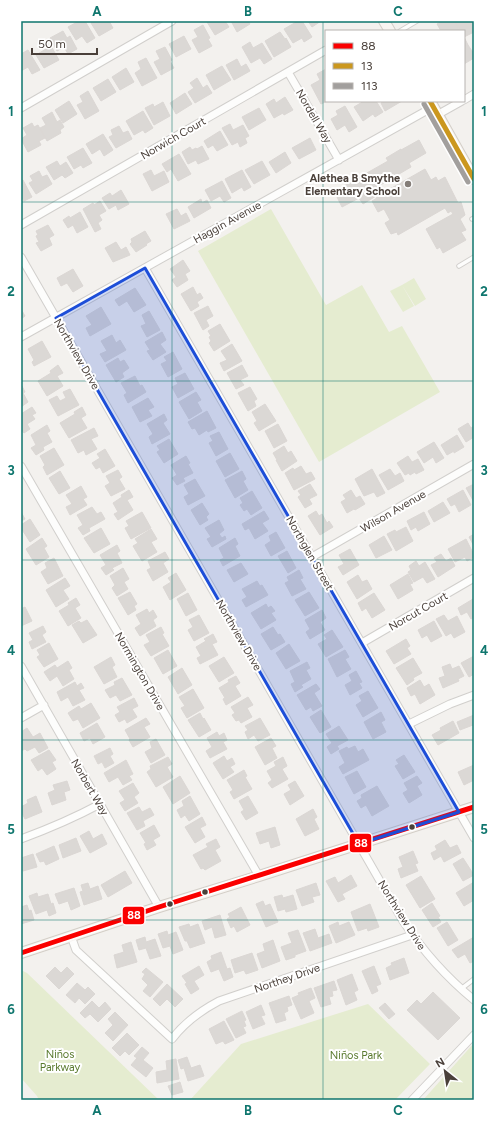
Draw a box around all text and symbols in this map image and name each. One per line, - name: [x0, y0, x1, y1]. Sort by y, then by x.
- text: A: [92, 4, 102, 19]
- text: B: [244, 4, 252, 19]
- text: C: [393, 4, 403, 19]
- scale bar: [32, 30, 97, 56]
- legend: [325, 30, 465, 102]
- text: 50 m: [38, 37, 66, 51]
- text: 88: [361, 39, 376, 53]
- text: 13: [361, 59, 372, 73]
- text: 113: [361, 79, 377, 93]
- street label: Nordell Way: [293, 87, 334, 146]
- text: 1: [8, 104, 14, 119]
- text: 1: [481, 104, 487, 119]
- street label: Norwich Court: [138, 115, 208, 162]
- place label: Alethea B Smythe Elementary School: [305, 172, 400, 198]
- marker: Alethea B Smythe Elementary School: [403, 179, 413, 189]
- street label: Haggin Avenue: [191, 198, 263, 246]
- text: 2: [7, 284, 15, 299]
- text: 2: [480, 284, 488, 299]
- street label: Northview Drive: [51, 316, 102, 392]
- text: 3: [7, 463, 15, 478]
- text: 3: [480, 463, 488, 478]
- street label: Wilson Avenue: [358, 488, 428, 535]
- street label: Northglen Street: [283, 514, 336, 593]
- street label: Norcut Court: [386, 589, 450, 634]
- street label: Northview Drive: [213, 597, 264, 673]
- street label: Normington Drive: [112, 630, 167, 713]
- text: 4: [7, 643, 15, 658]
- text: 4: [480, 643, 488, 658]
- street label: Norbert Way: [68, 757, 111, 818]
- text: 5: [7, 822, 15, 837]
- unlabelled marker: [407, 822, 417, 832]
- text: 5: [480, 822, 488, 837]
- line badge: 88: [349, 833, 372, 853]
- text: 88: [354, 837, 368, 850]
- street label: Northview Drive: [375, 878, 428, 953]
- unlabelled marker: [200, 887, 210, 897]
- unlabelled marker: [165, 899, 175, 909]
- line badge: 88: [122, 906, 145, 925]
- text: 88: [127, 909, 141, 922]
- street label: Northey Drive: [253, 961, 322, 996]
- text: 6: [7, 1002, 15, 1017]
- text: 6: [480, 1002, 488, 1017]
- park label: Niños Parkway: [40, 1048, 81, 1074]
- park label: Niños Park: [330, 1049, 383, 1062]
- north arrow: [425, 1051, 465, 1091]
- text: N: [433, 1055, 447, 1071]
- text: A: [92, 1103, 102, 1118]
- text: B: [244, 1103, 252, 1118]
- text: C: [393, 1103, 403, 1118]

